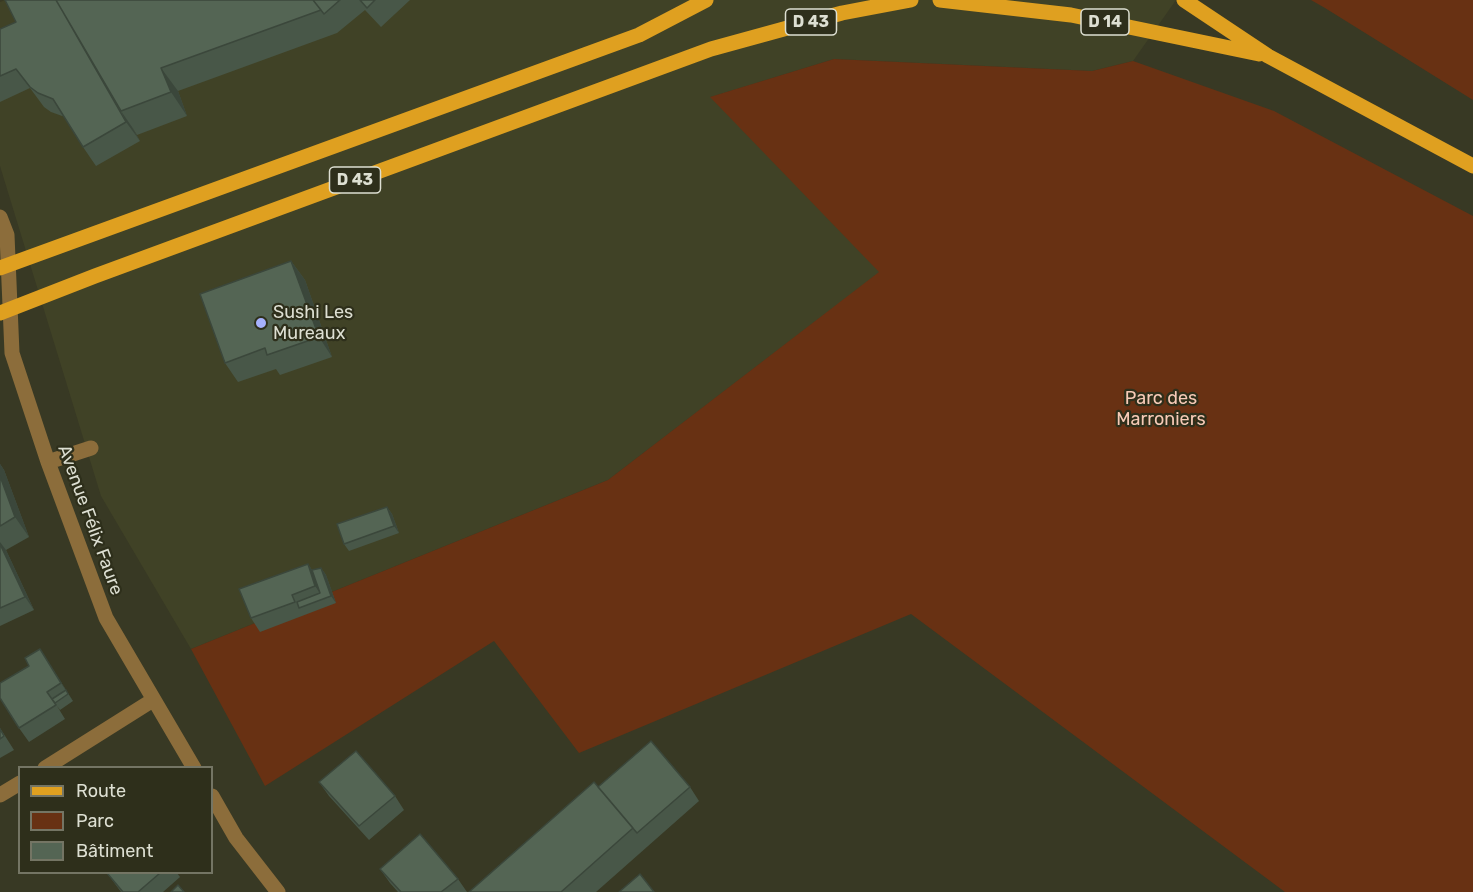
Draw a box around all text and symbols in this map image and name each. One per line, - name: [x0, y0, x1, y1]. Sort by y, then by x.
- road number: D 43: [786, 9, 836, 35]
- road number: D 14: [1081, 9, 1129, 35]
- road number: D 43: [330, 167, 380, 193]
- place label: Sushi Les Mureaux: [273, 302, 353, 344]
- marker: Sushi Les Mureaux: [254, 316, 268, 330]
- park label: Parc des Marroniers: [1116, 388, 1206, 430]
- street label: Avenue Félix Faure: [53, 442, 127, 598]
- legend: [18, 766, 213, 874]
- text: Route: [76, 780, 126, 802]
- text: Parc: [76, 810, 114, 832]
- text: Bâtiment: [76, 840, 153, 862]

